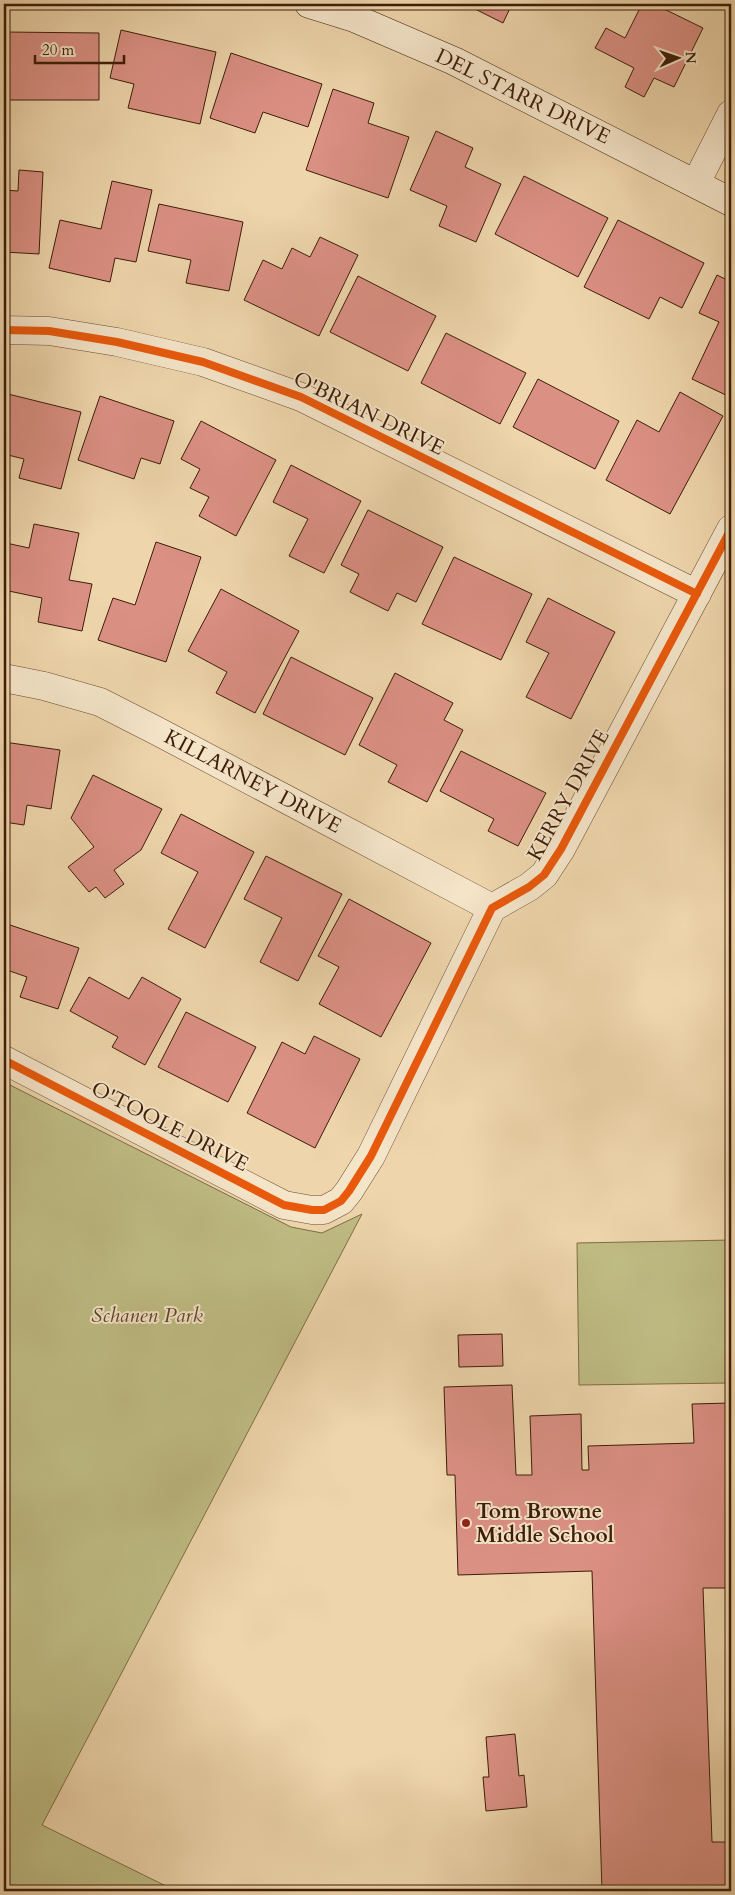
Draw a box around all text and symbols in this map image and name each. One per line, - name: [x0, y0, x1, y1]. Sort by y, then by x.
- scale bar: [35, 32, 124, 64]
- north arrow: [652, 32, 702, 82]
- text: 20 m: [42, 40, 74, 60]
- street label: DEL STARR DRIVE: [431, 42, 615, 151]
- text: N: [681, 51, 700, 64]
- street label: O'BRIAN DRIVE: [288, 364, 449, 463]
- street label: KILLARNEY DRIVE: [159, 722, 347, 841]
- street label: KERRY DRIVE: [520, 724, 617, 866]
- street label: O'TOOLE DRIVE: [86, 1074, 253, 1179]
- park label: Schanen Park: [91, 1301, 203, 1330]
- place label: Tom Browne Middle School: [476, 1497, 614, 1550]
- marker: Tom Browne Middle School: [460, 1517, 472, 1529]

